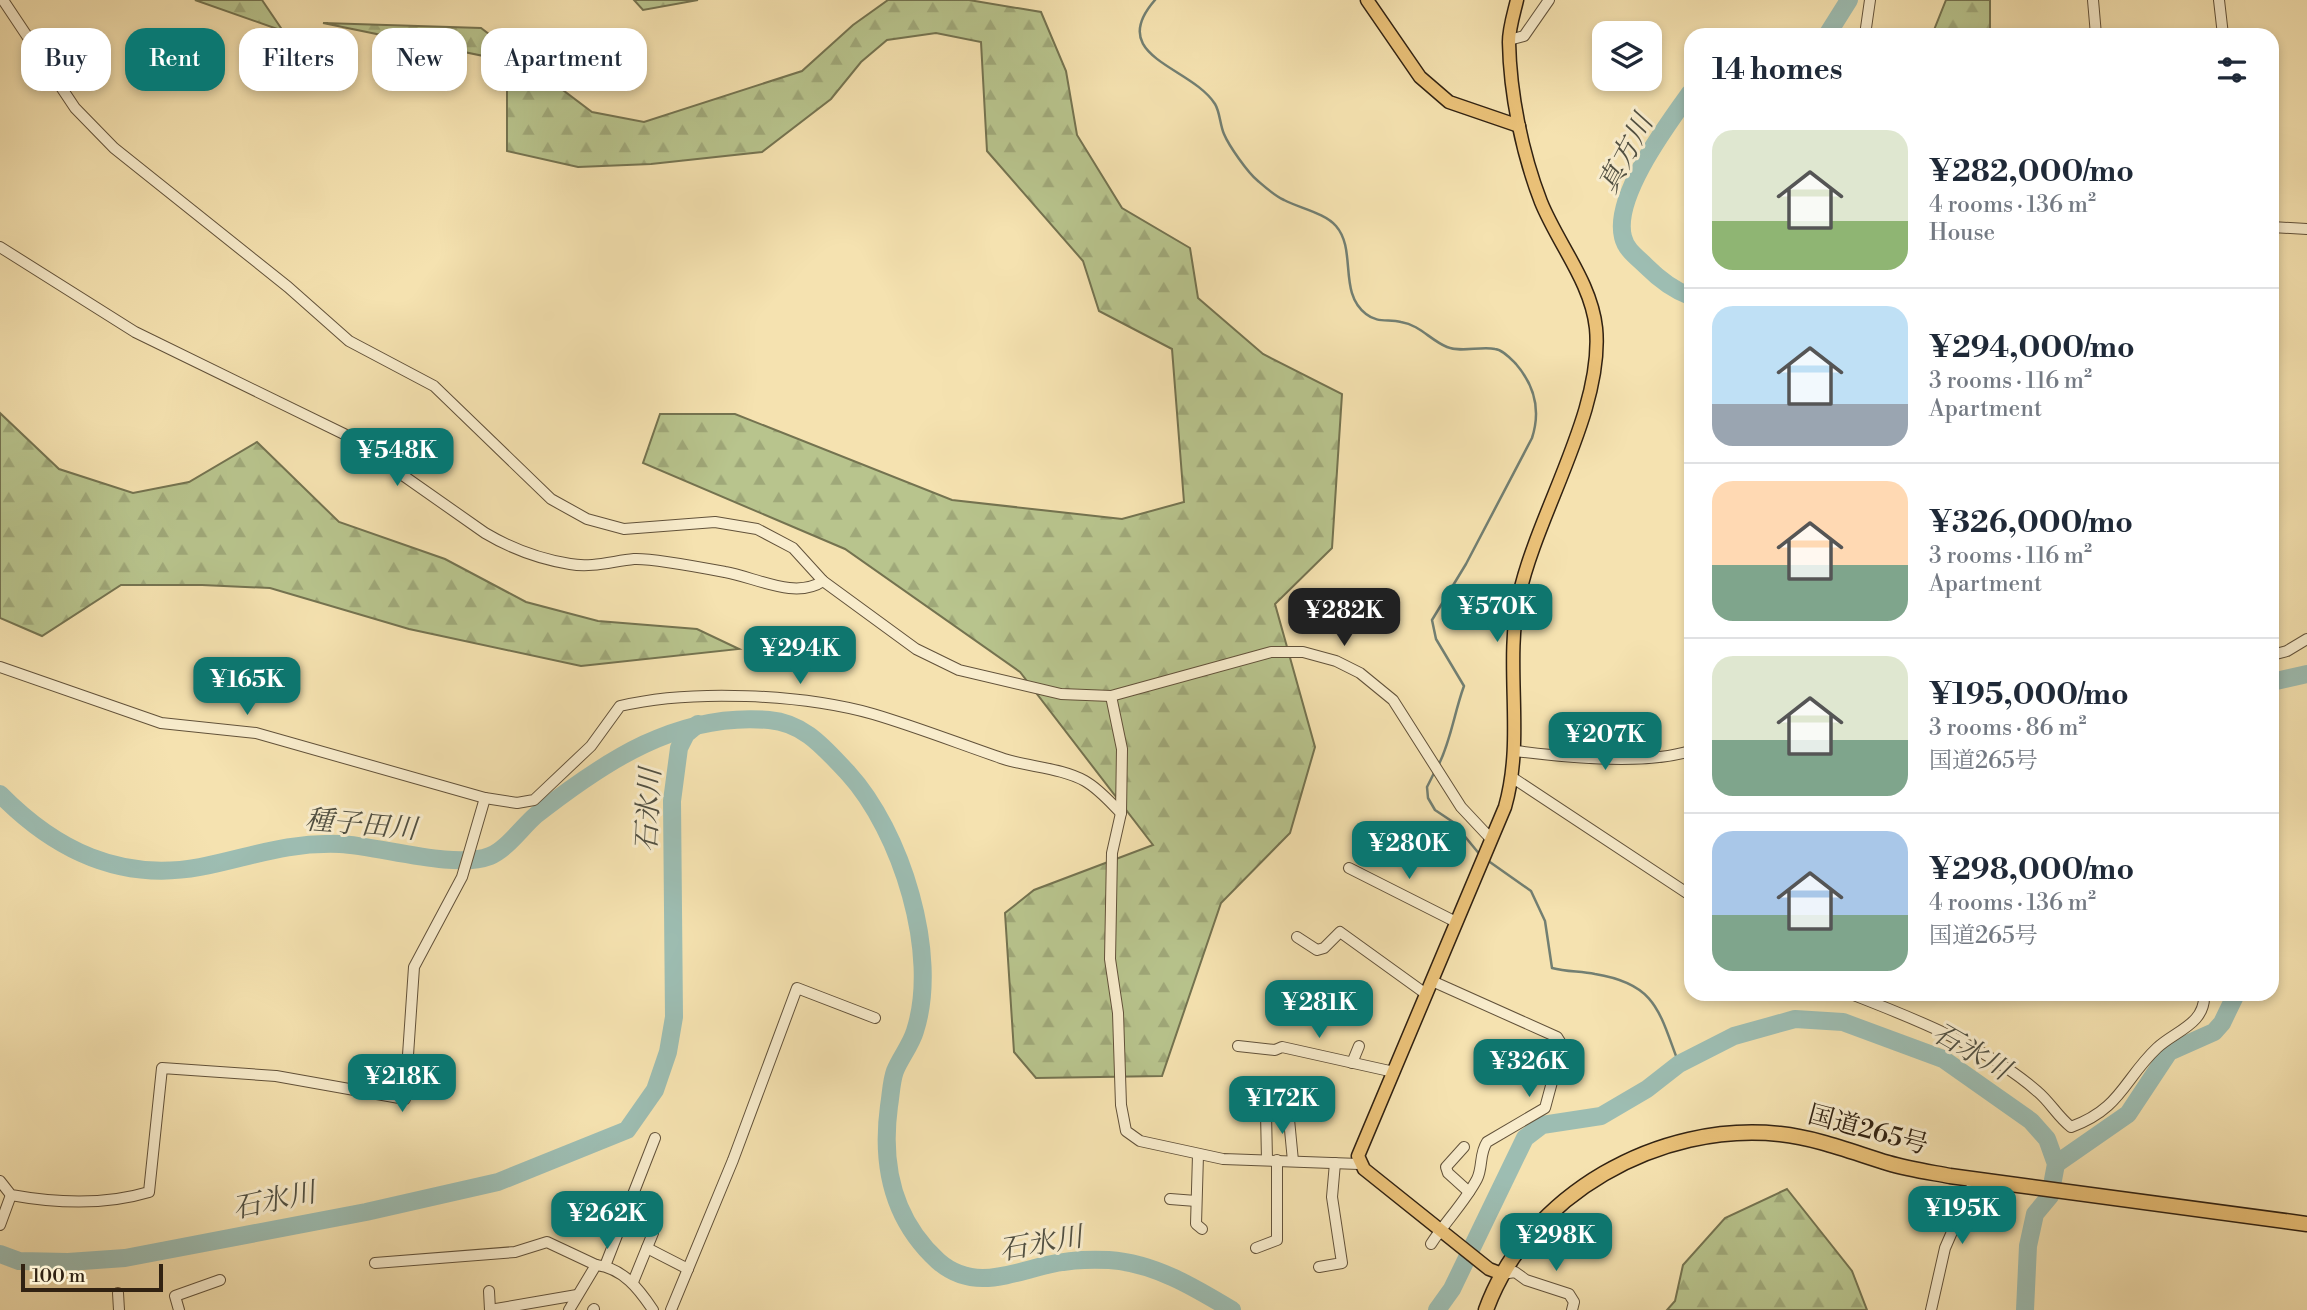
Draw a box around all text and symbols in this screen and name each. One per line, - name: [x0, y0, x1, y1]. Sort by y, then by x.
- map controls: [1592, 21, 1662, 91]
- button: layers: [1592, 21, 1662, 91]
- chip: Buy: [21, 28, 111, 91]
- chip: Rent: [125, 28, 225, 91]
- chip: Filters: [239, 28, 358, 91]
- chip: New: [372, 28, 467, 91]
- chip: Apartment: [481, 28, 647, 91]
- text: 14 homes: [1712, 51, 1843, 89]
- icon: filters: [2213, 51, 2251, 89]
- water label: 真方川: [1591, 106, 1663, 199]
- text: ¥282,000/mo: [1929, 153, 2134, 191]
- icon: home: [1768, 158, 1852, 242]
- text: 4 rooms · 136 m²: [1929, 191, 2096, 219]
- text: House: [1929, 219, 1995, 247]
- text: ¥294,000/mo: [1929, 329, 2135, 367]
- icon: home: [1768, 334, 1852, 418]
- text: 3 rooms · 116 m²: [1929, 367, 2092, 395]
- text: Apartment: [1929, 395, 2042, 423]
- pin: ¥548K: [348, 428, 446, 488]
- text: ¥548K: [357, 437, 437, 465]
- text: ¥326,000/mo: [1929, 504, 2133, 542]
- icon: home: [1768, 509, 1852, 593]
- text: 3 rooms · 116 m²: [1929, 542, 2092, 570]
- text: Apartment: [1929, 570, 2042, 598]
- pin: ¥570K: [1448, 584, 1546, 644]
- pin: ¥282K: [1295, 588, 1393, 648]
- text: ¥570K: [1457, 593, 1537, 621]
- text: ¥282K: [1304, 597, 1384, 625]
- pin: ¥294K: [751, 626, 849, 686]
- text: ¥294K: [760, 635, 840, 663]
- pin: ¥165K: [198, 658, 296, 717]
- text: ¥165K: [209, 666, 285, 694]
- text: ¥195,000/mo: [1929, 676, 2129, 714]
- icon: home: [1768, 684, 1852, 768]
- pin: ¥207K: [1556, 712, 1654, 772]
- text: 3 rooms · 86 m²: [1929, 714, 2086, 742]
- text: ¥207K: [1565, 721, 1645, 749]
- text: 国道265号: [1929, 747, 2038, 775]
- water label: 石氷川: [629, 764, 669, 853]
- water label: 種子田川: [304, 803, 421, 848]
- pin: ¥280K: [1360, 822, 1458, 881]
- text: ¥280K: [1368, 830, 1450, 858]
- text: ¥298,000/mo: [1929, 851, 2134, 889]
- icon: home: [1768, 859, 1852, 943]
- text: 4 rooms · 136 m²: [1929, 889, 2096, 917]
- text: 国道265号: [1929, 922, 2038, 950]
- pin: ¥281K: [1270, 981, 1368, 1040]
- text: ¥281K: [1281, 989, 1357, 1017]
- water label: 石氷川: [1926, 1016, 2019, 1090]
- pin: ¥326K: [1480, 1040, 1578, 1099]
- text: ¥326K: [1490, 1048, 1568, 1076]
- pin: ¥218K: [353, 1054, 451, 1114]
- text: ¥218K: [364, 1063, 440, 1091]
- pin: ¥172K: [1233, 1076, 1331, 1136]
- text: ¥172K: [1245, 1085, 1319, 1113]
- street label: 国道265号: [1804, 1099, 1932, 1161]
- water label: 石氷川: [229, 1175, 322, 1227]
- pin: ¥195K: [1913, 1186, 2011, 1246]
- pin: ¥262K: [558, 1192, 656, 1251]
- text: ¥195K: [1924, 1195, 2000, 1223]
- text: ¥262K: [567, 1200, 647, 1228]
- pin: ¥298K: [1507, 1214, 1605, 1273]
- water label: 石氷川: [997, 1219, 1088, 1269]
- text: ¥298K: [1516, 1222, 1596, 1250]
- scale bar: [21, 1261, 163, 1293]
- text: 100 m: [32, 1264, 85, 1288]

